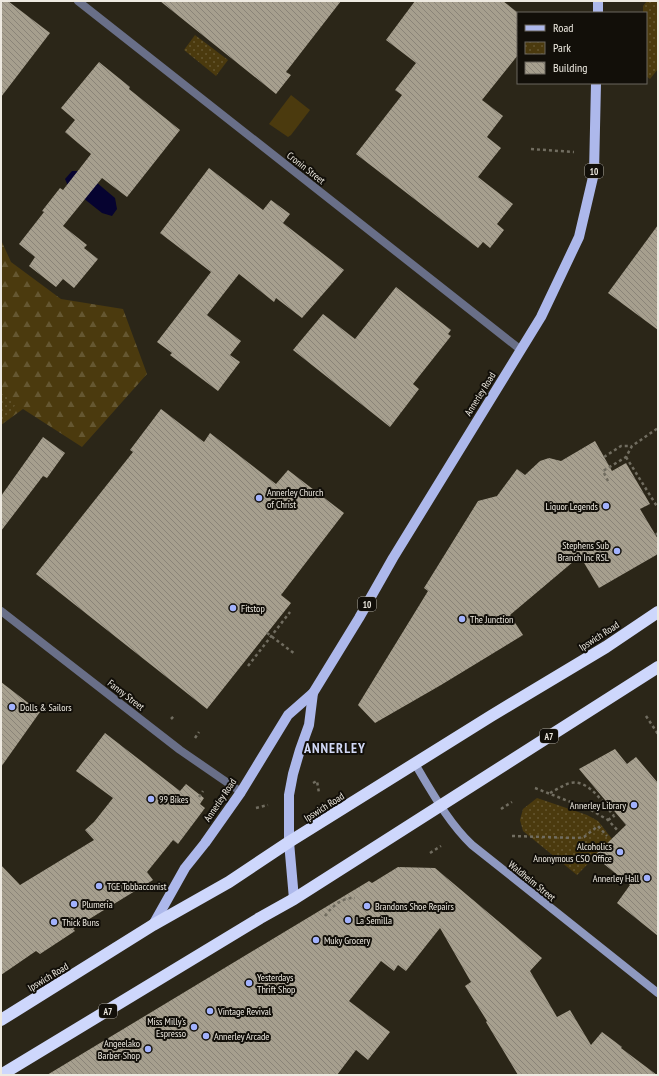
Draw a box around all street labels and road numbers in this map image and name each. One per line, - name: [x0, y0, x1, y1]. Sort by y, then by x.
- street label: Cronin Street: [284, 149, 328, 187]
- road number: 10: [585, 164, 603, 178]
- street label: Annerley Road: [461, 370, 499, 418]
- road number: 10: [358, 597, 376, 611]
- street label: Ipswich Road: [576, 618, 622, 654]
- street label: Fanny Street: [105, 677, 147, 714]
- road number: A7: [540, 729, 558, 743]
- street label: Annerley Road: [201, 776, 239, 824]
- street label: Ipswich Road: [301, 789, 347, 825]
- street label: Waldheim Street: [506, 858, 558, 904]
- street label: Ipswich Road: [25, 960, 71, 994]
- road number: A7: [99, 1004, 117, 1018]

